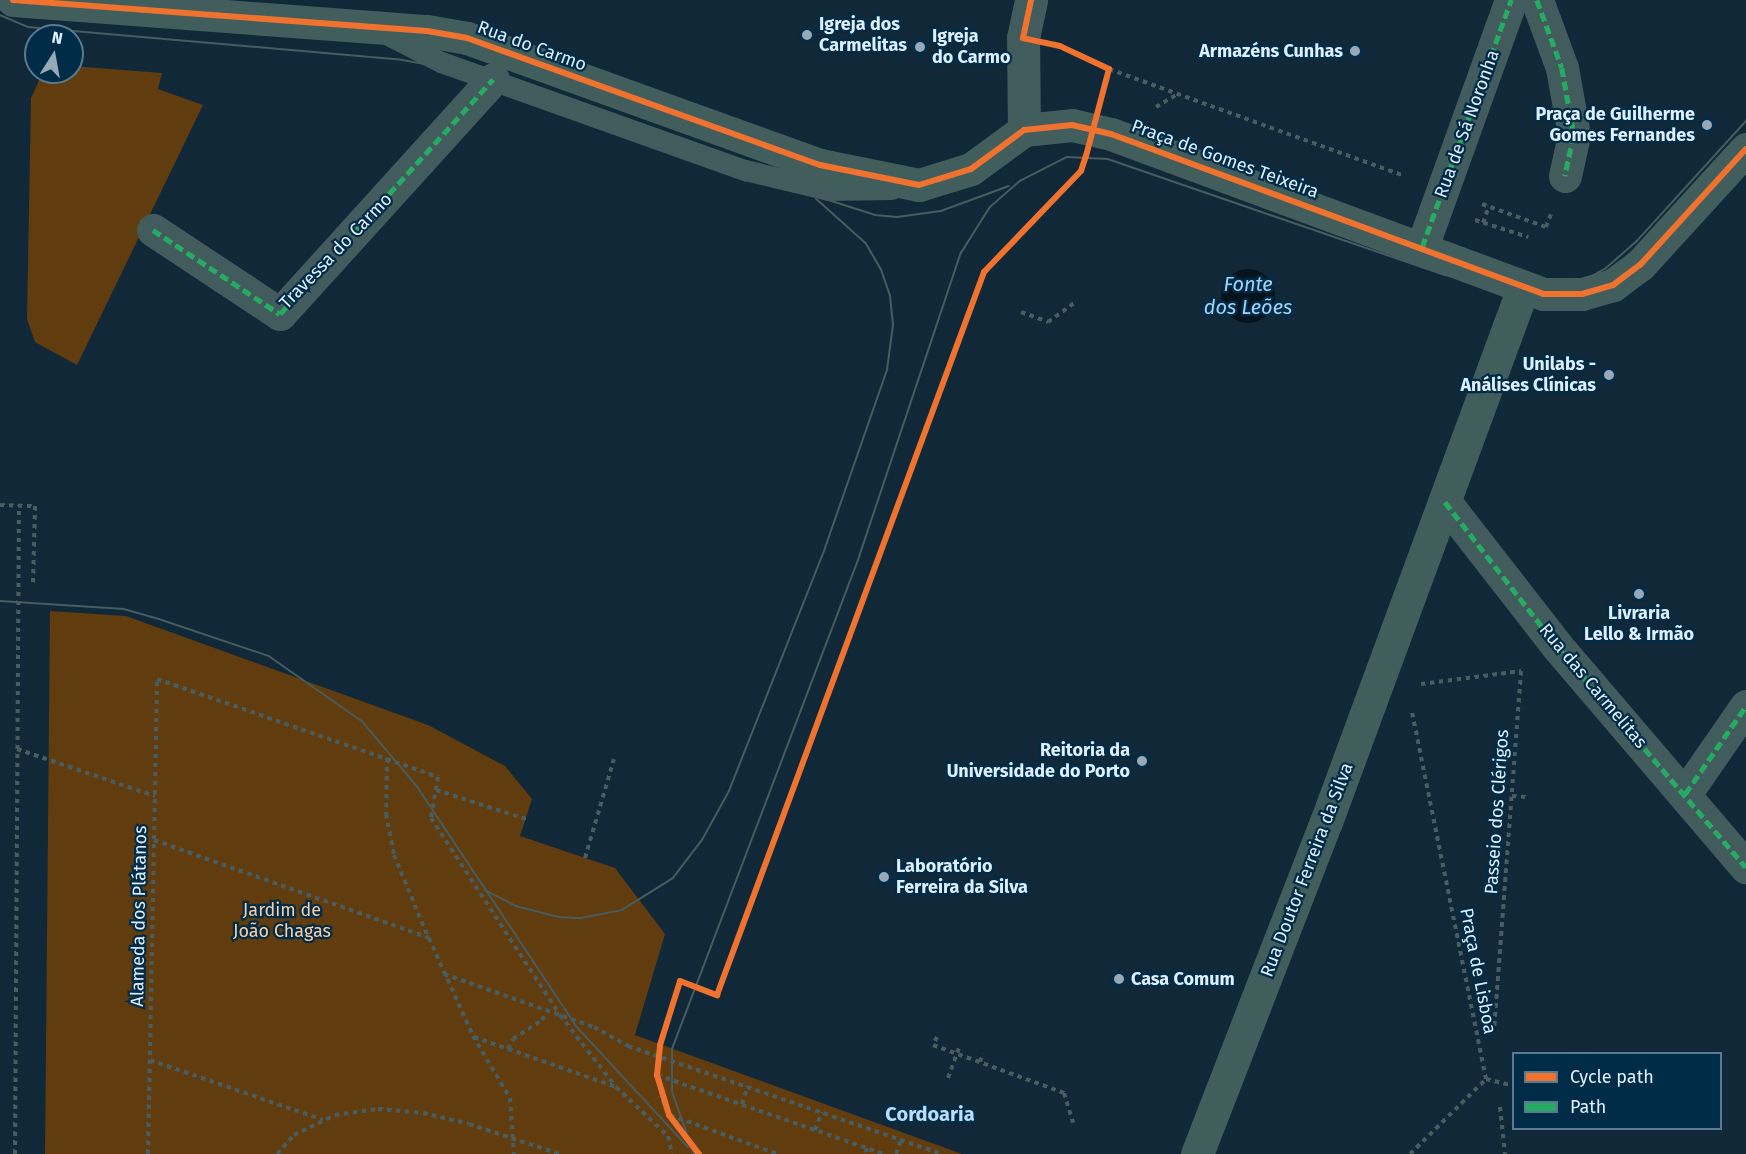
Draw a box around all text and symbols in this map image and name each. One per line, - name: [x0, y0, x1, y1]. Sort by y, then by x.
- place label: Igreja dos Carmelitas: [819, 14, 907, 57]
- street label: Rua do Carmo: [474, 16, 590, 76]
- north arrow: [24, 24, 84, 84]
- place label: Igreja do Carmo: [932, 26, 1011, 68]
- text: N: [50, 27, 64, 48]
- marker: Igreja dos Carmelitas: [800, 28, 814, 42]
- marker: Igreja do Carmo: [913, 40, 927, 54]
- place label: Armazéns Cunhas: [1199, 40, 1343, 62]
- marker: Armazéns Cunhas: [1348, 44, 1362, 58]
- street label: Rua de Sá Noronha: [1430, 47, 1504, 201]
- place label: Praça de Guilherme Gomes Fernandes: [1536, 104, 1695, 146]
- street label: Praça de Gomes Teixeira: [1128, 115, 1322, 203]
- marker: Praça de Guilherme Gomes Fernandes: [1700, 118, 1714, 132]
- street label: Travessa do Carmo: [275, 189, 397, 313]
- water label: Fonte dos Leões: [1204, 273, 1292, 320]
- place label: Unilabs - Análises Clínicas: [1460, 354, 1596, 397]
- marker: Unilabs - Análises Clínicas: [1600, 366, 1618, 384]
- marker: Livraria Lello & Irmão: [1632, 587, 1646, 601]
- place label: Livraria Lello & Irmão: [1584, 603, 1694, 646]
- street label: Rua das Carmelitas: [1535, 619, 1651, 753]
- street label: Passeio dos Clérigos: [1480, 729, 1514, 895]
- place label: Reitoria da Universidade do Porto: [947, 740, 1130, 783]
- marker: Reitoria da Universidade do Porto: [1135, 754, 1149, 768]
- street label: Rua Doutor Ferreira da Silva: [1256, 760, 1358, 980]
- street label: Alameda dos Plátanos: [127, 825, 151, 1007]
- place label: Laboratório Ferreira da Silva: [896, 856, 1028, 898]
- marker: Laboratório Ferreira da Silva: [877, 870, 891, 884]
- park label: Jardim de João Chagas: [233, 900, 331, 942]
- street label: Praça de Lisboa: [1455, 906, 1501, 1036]
- place label: Casa Comum: [1131, 968, 1235, 990]
- marker: Casa Comum: [1112, 972, 1126, 986]
- legend: [1512, 1052, 1722, 1130]
- text: Cycle path: [1570, 1066, 1654, 1088]
- text: Path: [1570, 1096, 1606, 1118]
- district label: Cordoaria: [885, 1102, 975, 1126]

